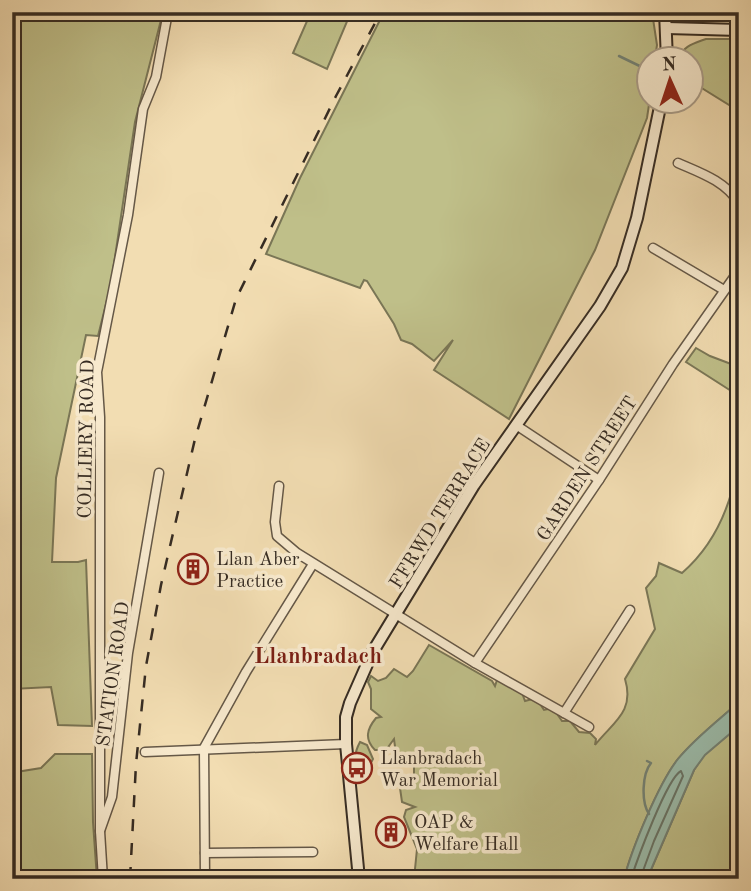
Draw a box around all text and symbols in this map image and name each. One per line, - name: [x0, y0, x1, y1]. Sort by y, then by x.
- north arrow: [636, 46, 706, 116]
- text: N: [661, 56, 677, 75]
- street label: COLLIERY ROAD: [77, 359, 98, 519]
- street label: GARDEN STREET: [534, 394, 642, 545]
- street label: FFRWD TERRACE: [387, 436, 495, 593]
- place label: Llan Aber Practice: [216, 551, 300, 592]
- building icon: Llan Aber Practice: [176, 552, 210, 586]
- street label: STATION ROAD: [95, 601, 134, 748]
- district label: Llanbradach: [254, 645, 382, 668]
- place label: Llanbradach War Memorial: [380, 750, 498, 791]
- bus stop icon: Llanbradach War Memorial: [340, 751, 374, 785]
- place label: OAP & Welfare Hall: [414, 814, 518, 855]
- building icon: OAP & Welfare Hall: [374, 815, 408, 849]

